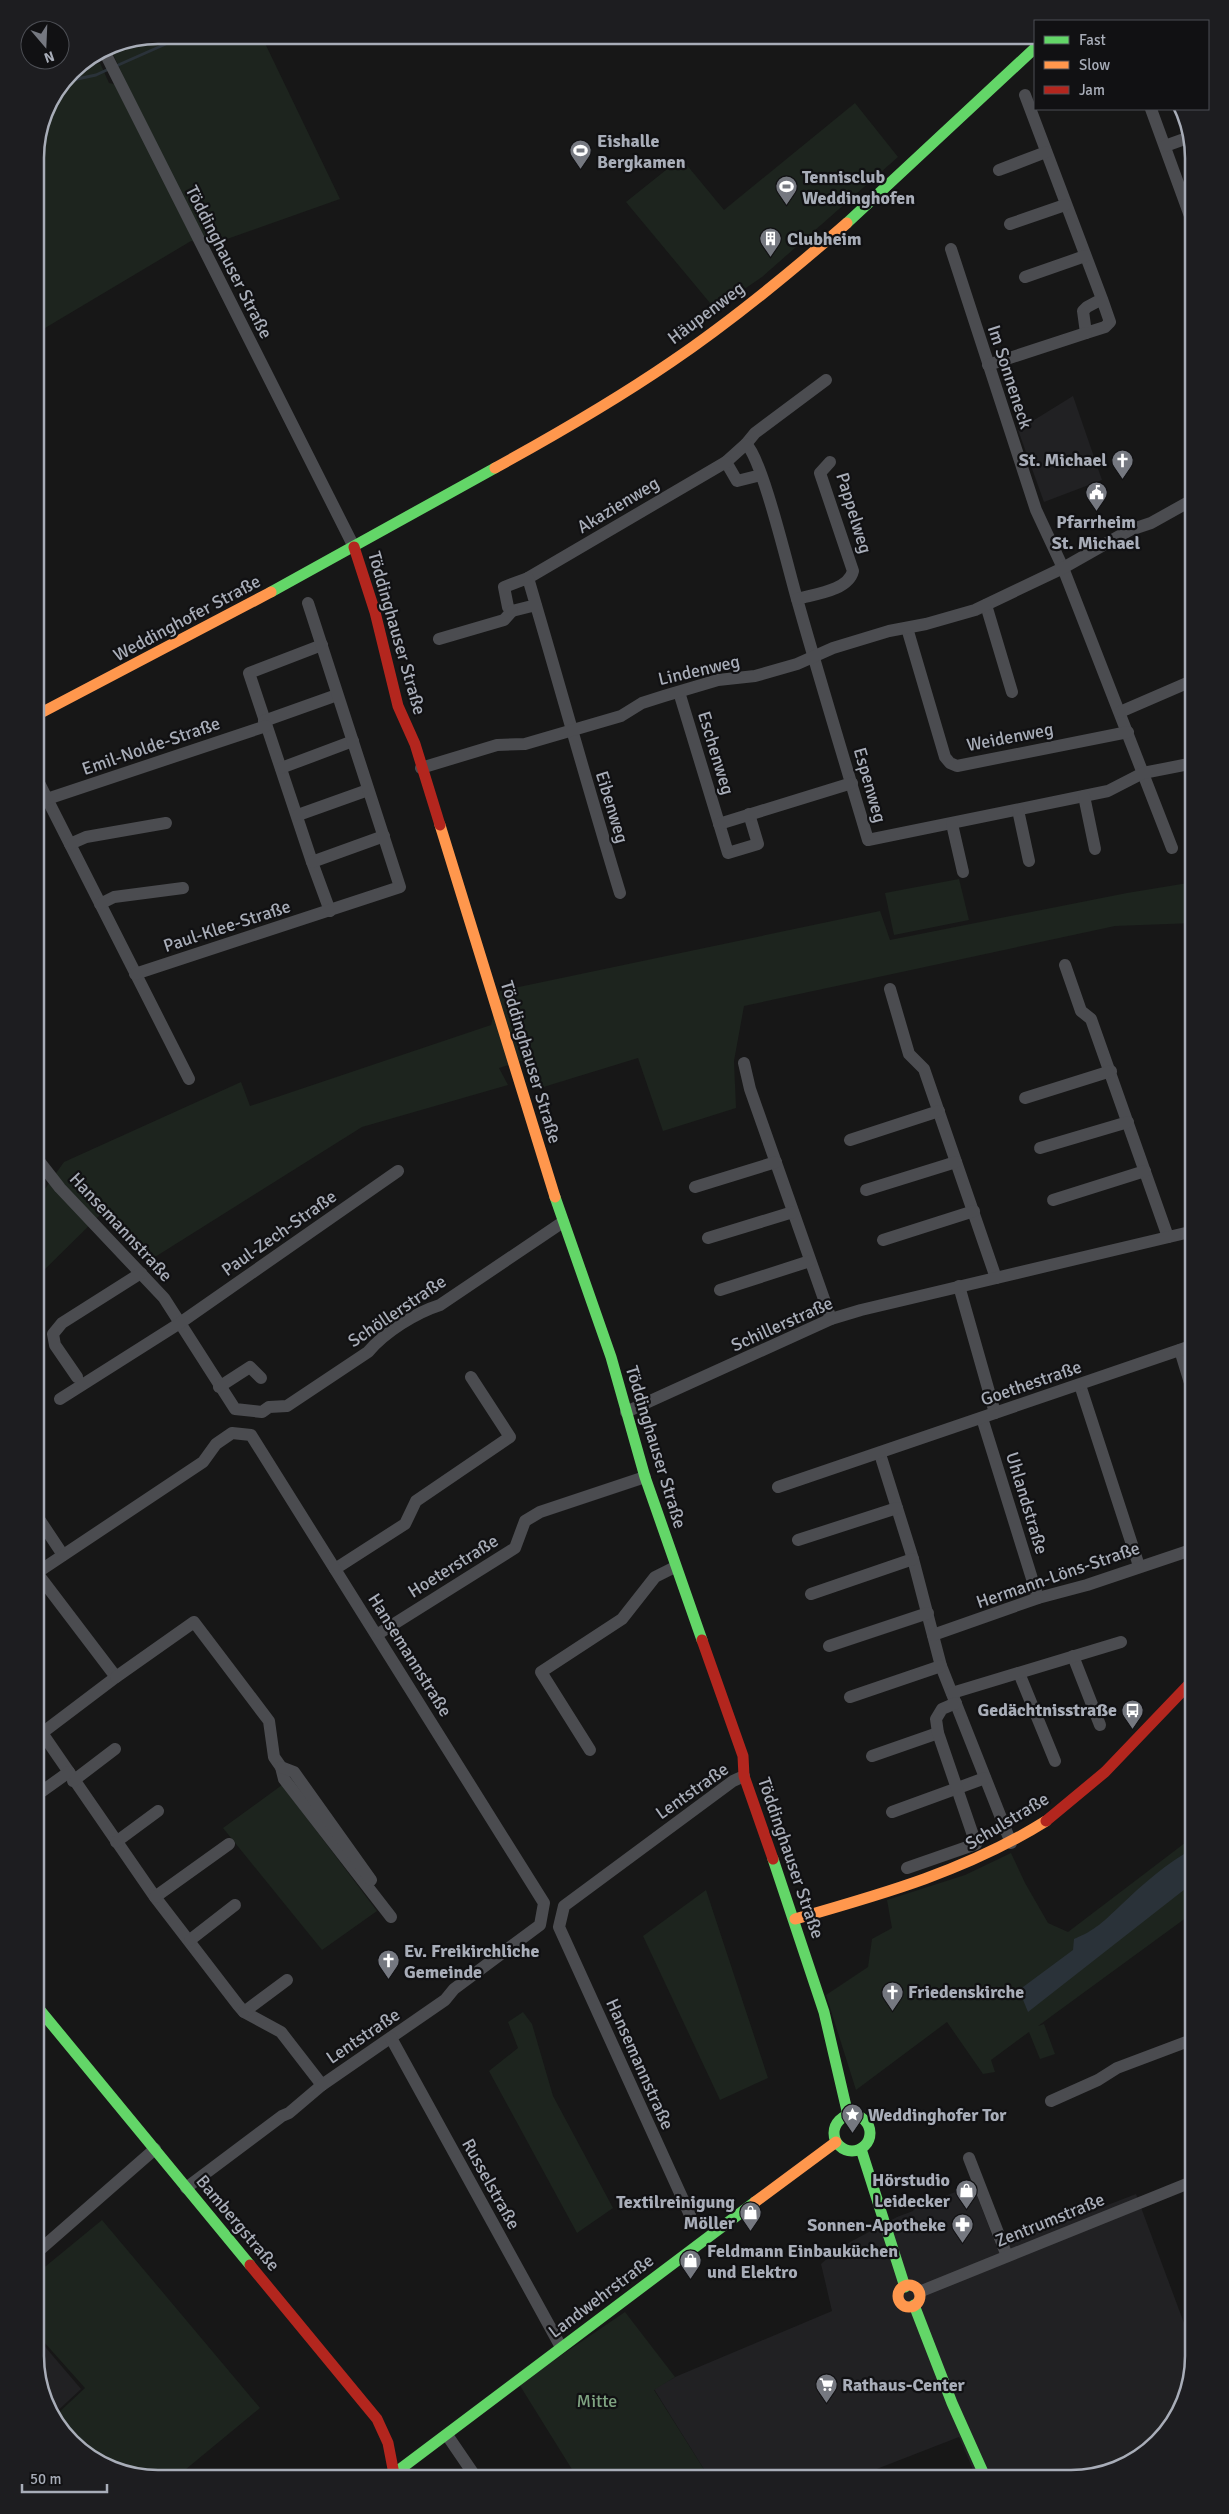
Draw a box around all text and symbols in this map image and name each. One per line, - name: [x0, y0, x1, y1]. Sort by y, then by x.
- north arrow: [20, 20, 70, 70]
- legend: [1034, 20, 1209, 110]
- text: Fast: [1079, 31, 1106, 49]
- text: N: [42, 47, 56, 66]
- text: Slow: [1079, 56, 1110, 74]
- text: Jam: [1079, 81, 1105, 99]
- place label: Eishalle Bergkamen: [597, 130, 686, 173]
- sports icon: Eishalle Bergkamen: [569, 139, 593, 170]
- place label: Tennisclub Weddinghofen: [802, 166, 915, 209]
- sports icon: Tennisclub Weddinghofen: [774, 175, 798, 206]
- street label: Töddinghauser Straße: [181, 182, 277, 342]
- building icon: Clubheim: [759, 227, 783, 258]
- place label: Clubheim: [787, 228, 862, 250]
- street label: Häupenweg: [663, 277, 749, 349]
- street label: Im Sonneneck: [983, 322, 1037, 432]
- church icon: St. Michael: [1111, 448, 1135, 479]
- place label: St. Michael: [1019, 449, 1107, 471]
- street label: Pappelweg: [831, 470, 877, 556]
- street label: Akazienweg: [573, 472, 663, 538]
- public building icon: Pfarrheim St. Michael: [1084, 480, 1108, 511]
- place label: Pfarrheim St. Michael: [1052, 511, 1140, 554]
- street label: Töddinghauser Straße: [363, 549, 431, 717]
- street label: Weddinghofer Straße: [110, 570, 264, 666]
- street label: Lindenweg: [656, 650, 742, 690]
- street label: Eschenweg: [693, 709, 739, 797]
- street label: Emil-Nolde-Straße: [79, 712, 223, 780]
- street label: Weidenweg: [965, 718, 1055, 756]
- street label: Espenweg: [849, 745, 891, 825]
- street label: Eibenweg: [591, 768, 633, 846]
- street label: Paul-Klee-Straße: [161, 895, 293, 957]
- street label: Töddinghauser Straße: [496, 978, 566, 1146]
- street label: Hansemannstraße: [65, 1168, 177, 1286]
- street label: Paul-Zech-Straße: [217, 1185, 341, 1281]
- street label: Schöllerstraße: [344, 1270, 450, 1352]
- street label: Schillerstraße: [728, 1292, 836, 1356]
- street label: Goethestraße: [978, 1355, 1084, 1411]
- street label: Töddinghauser Straße: [621, 1363, 691, 1531]
- street label: Uhlandstraße: [1001, 1449, 1053, 1557]
- street label: Hoeterstraße: [404, 1530, 502, 1602]
- street label: Hermann-Löns-Straße: [973, 1537, 1143, 1613]
- street label: Hansemannstraße: [363, 1589, 457, 1721]
- bus stop icon: Gedächtnisstraße: [1121, 1698, 1145, 1729]
- place label: Gedächtnisstraße: [978, 1699, 1117, 1721]
- street label: Lentstraße: [651, 1758, 733, 1824]
- street label: Töddinghauser Straße: [753, 1774, 829, 1942]
- street label: Schulstraße: [961, 1787, 1053, 1855]
- place label: Ev. Freikirchliche Gemeinde: [404, 1940, 539, 1983]
- church icon: Ev. Freikirchliche Gemeinde: [376, 1949, 400, 1980]
- church icon: Friedenskirche: [880, 1980, 904, 2011]
- place label: Friedenskirche: [908, 1981, 1024, 2003]
- street label: Hansemannstraße: [601, 1995, 679, 2133]
- street label: Lentstraße: [322, 2003, 404, 2069]
- place icon: Weddinghofer Tor: [840, 2103, 864, 2134]
- place label: Weddinghofer Tor: [868, 2104, 1007, 2126]
- street label: Russelstraße: [457, 2135, 525, 2233]
- place label: Hörstudio Leidecker: [872, 2169, 951, 2212]
- street label: Bambergstraße: [191, 2170, 285, 2276]
- shop icon: Hörstudio Leidecker: [954, 2178, 978, 2209]
- street label: Zentrumstraße: [992, 2188, 1108, 2252]
- place label: Textilreinigung Möller: [616, 2191, 736, 2234]
- shop icon: Textilreinigung Möller: [739, 2200, 763, 2231]
- pharmacy icon: Sonnen-Apotheke: [950, 2213, 974, 2244]
- place label: Sonnen-Apotheke: [807, 2214, 946, 2236]
- place label: Feldmann Einbauküchen und Elektro: [707, 2240, 898, 2283]
- street label: Landwehrstraße: [544, 2249, 658, 2343]
- shop icon: Feldmann Einbauküchen und Elektro: [679, 2249, 703, 2280]
- supermarket icon: Rathaus-Center: [814, 2373, 838, 2404]
- place label: Rathaus-Center: [842, 2374, 966, 2396]
- park label: Mitte: [577, 2390, 617, 2412]
- scale bar: [22, 2462, 108, 2494]
- text: 50 m: [30, 2470, 61, 2488]

